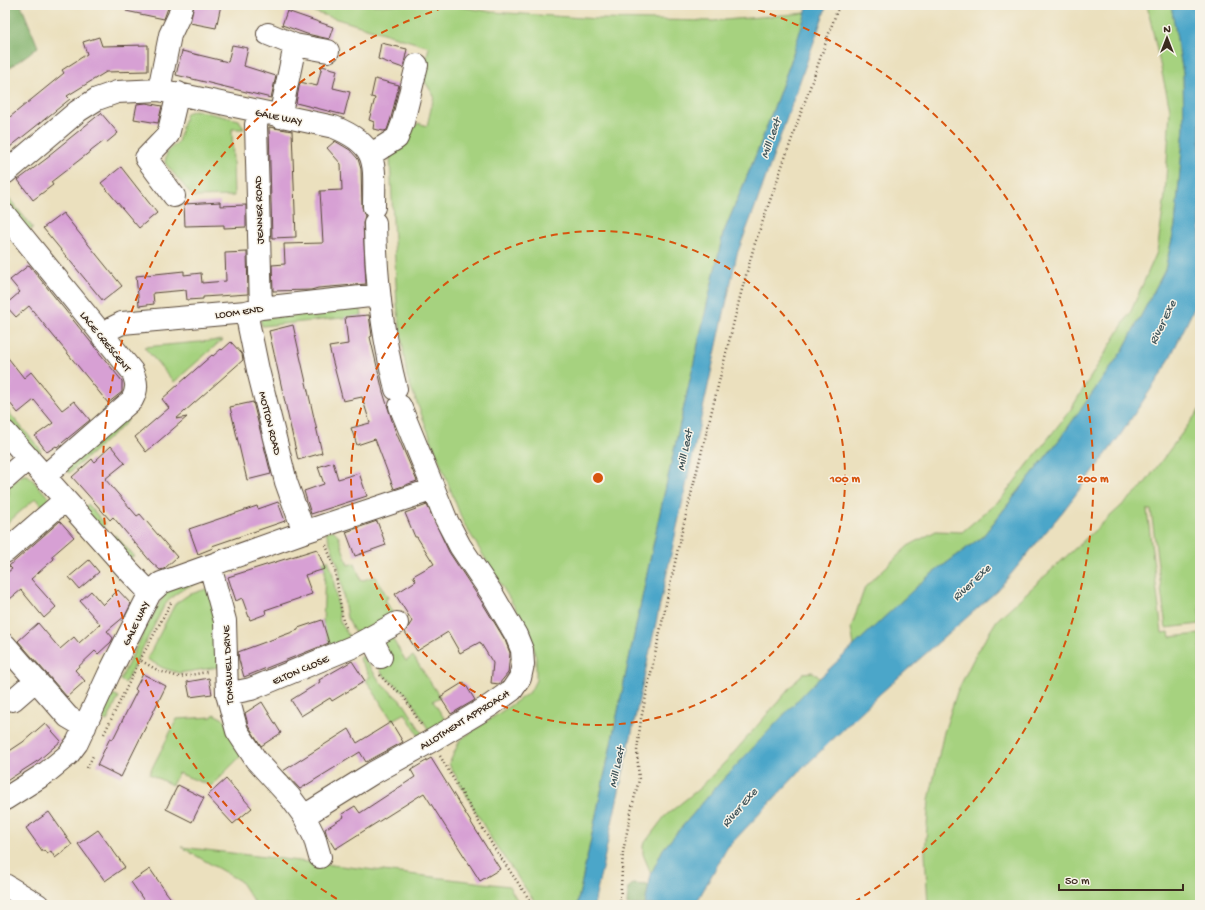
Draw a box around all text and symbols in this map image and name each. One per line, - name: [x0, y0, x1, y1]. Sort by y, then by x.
- north arrow: [1147, 18, 1187, 58]
- text: N: [1163, 24, 1171, 36]
- street label: GALE WAY: [254, 107, 303, 129]
- water label: Mill Leat: [759, 115, 786, 160]
- street label: JENNER ROAD: [253, 175, 267, 244]
- water label: River Exe: [1147, 298, 1181, 347]
- street label: LOOM END: [214, 304, 265, 322]
- street label: LACE CRESCENT: [77, 310, 133, 375]
- street label: MOTTON ROAD: [255, 390, 283, 457]
- water label: Mill Leat: [675, 427, 698, 472]
- centre of rings: [591, 471, 605, 485]
- text: 100 m: [829, 473, 860, 487]
- text: 200 m: [1078, 473, 1109, 487]
- water label: River Exe: [950, 562, 995, 605]
- street label: GALE WAY: [121, 600, 153, 648]
- street label: TOMSWELL DRIVE: [221, 624, 237, 706]
- street label: ELTON CLOSE: [271, 653, 332, 688]
- street label: ALLOTMENT APPROACH: [418, 688, 513, 753]
- water label: Mill Leat: [607, 744, 630, 789]
- water label: River Exe: [720, 785, 762, 831]
- scale bar: [1059, 866, 1183, 892]
- text: 50 m: [1065, 875, 1090, 889]

